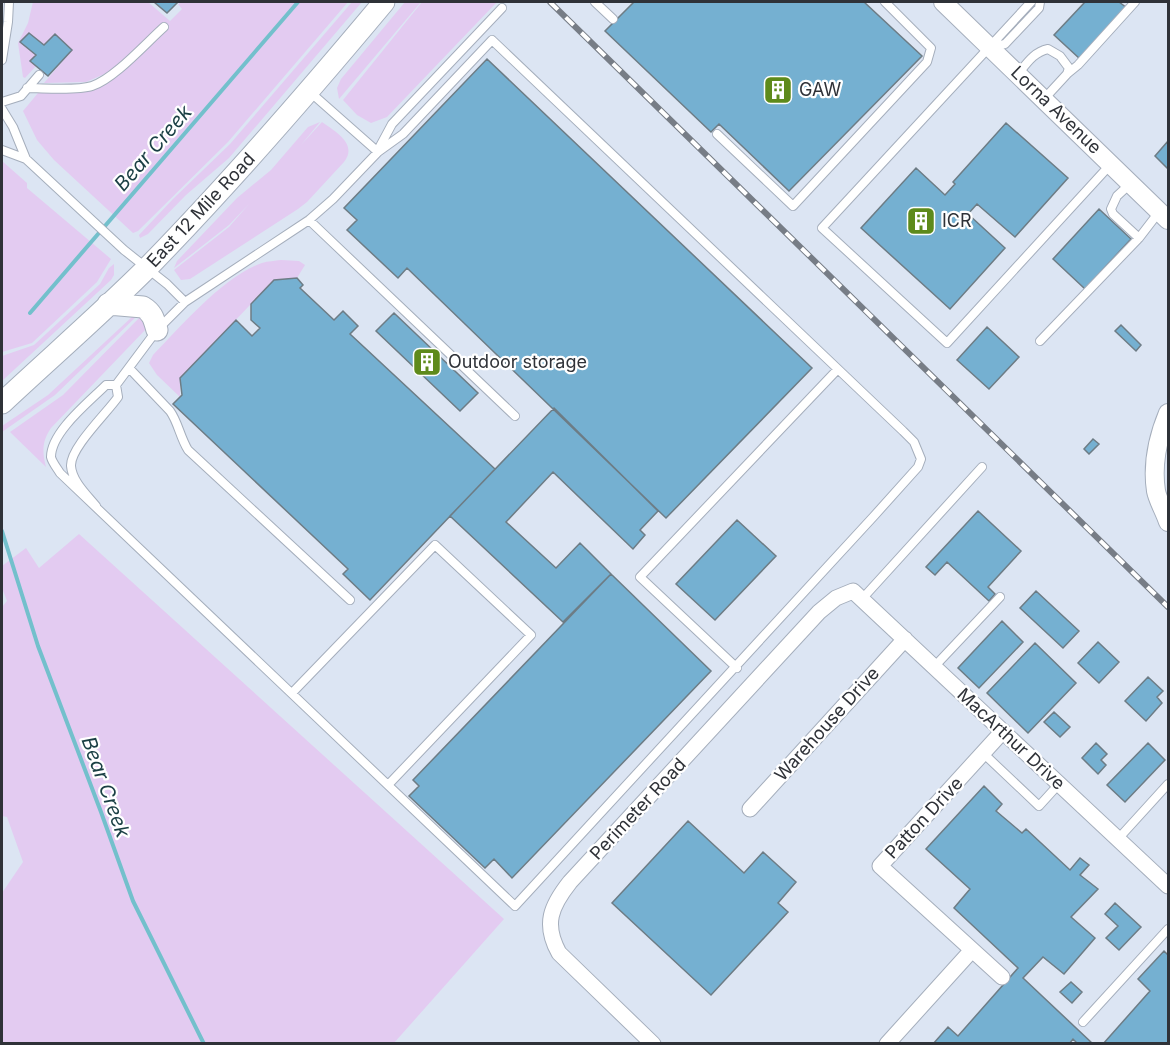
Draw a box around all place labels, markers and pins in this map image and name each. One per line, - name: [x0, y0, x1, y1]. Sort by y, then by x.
- building icon: GAW: [762, 74, 794, 106]
- place label: GAW: [799, 79, 841, 100]
- building icon: ICR: [905, 205, 937, 237]
- place label: ICR: [942, 210, 972, 231]
- building icon: Outdoor storage: [411, 346, 443, 378]
- place label: Outdoor storage: [448, 351, 587, 372]

